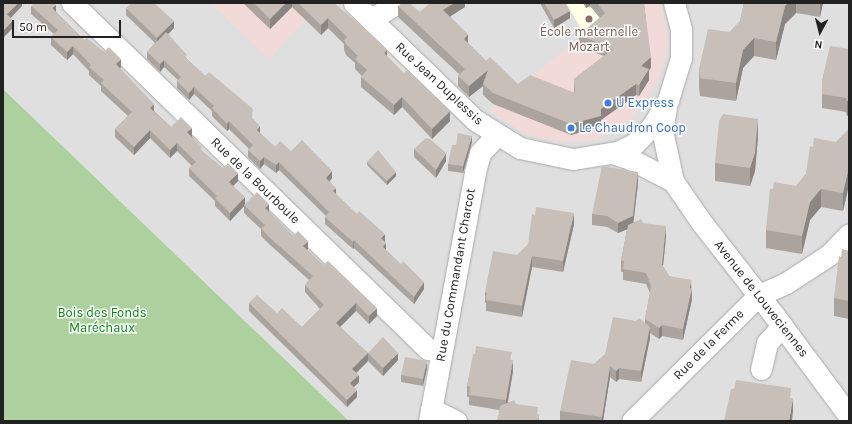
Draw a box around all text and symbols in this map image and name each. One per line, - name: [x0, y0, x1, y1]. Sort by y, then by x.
- scale bar: [14, 12, 123, 38]
- north arrow: [800, 12, 840, 52]
- marker: École maternelle Mozart: [584, 14, 594, 24]
- text: 50 m: [19, 20, 47, 34]
- place label: École maternelle Mozart: [540, 25, 638, 56]
- text: N: [814, 37, 823, 51]
- street label: Rue Jean Duplessis: [392, 39, 486, 129]
- place label: U Express: [616, 95, 674, 111]
- marker: U Express: [603, 98, 613, 108]
- place label: Le Chaudron Coop: [579, 120, 686, 136]
- marker: Le Chaudron Coop: [566, 123, 576, 133]
- street label: Rue de la Bourboule: [207, 135, 303, 227]
- street label: Rue du Commandant Charcot: [433, 187, 479, 363]
- street label: Avenue de Louveciennes: [711, 237, 811, 361]
- park label: Bois des Fonds Maréchaux: [57, 306, 147, 337]
- street label: Rue de la Ferme: [670, 306, 748, 384]

